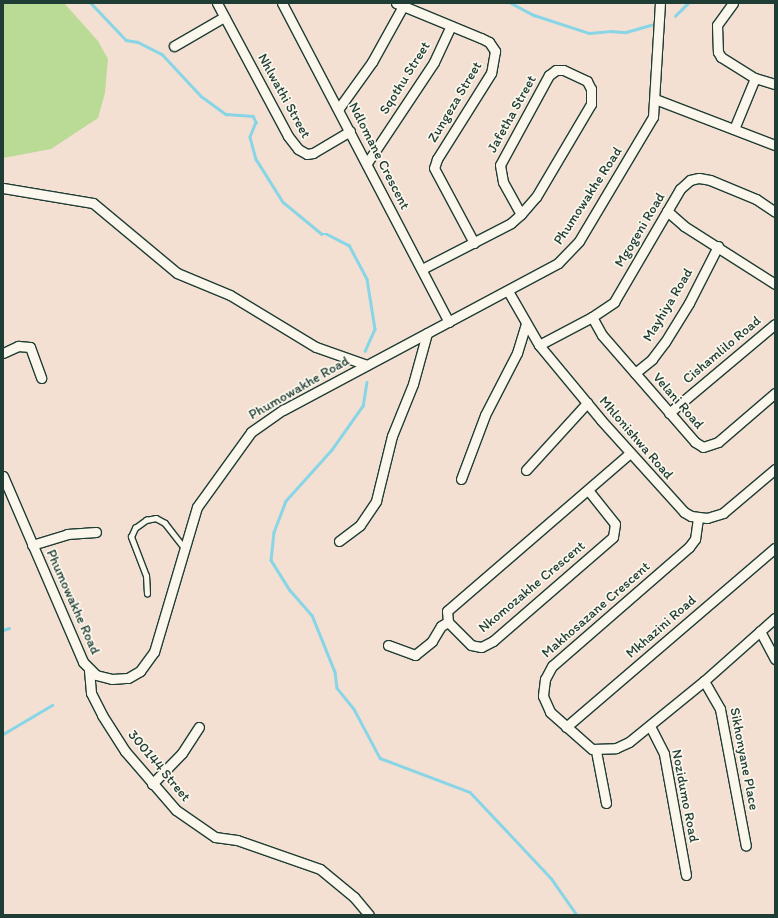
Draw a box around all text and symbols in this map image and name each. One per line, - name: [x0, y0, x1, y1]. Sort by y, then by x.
- street label: Sqothu Street: [376, 38, 434, 118]
- street label: Nhlwathi Street: [254, 51, 314, 141]
- street label: Zungeza Street: [424, 59, 486, 145]
- street label: Jafetha Street: [484, 72, 540, 156]
- street label: Ndlomane Crescent: [345, 99, 413, 213]
- street label: Phumowakhe Road: [550, 144, 626, 248]
- street label: Mgogeni Road: [611, 190, 669, 270]
- street label: Mayhiya Road: [640, 265, 696, 345]
- street label: Cishamlilo Road: [680, 313, 764, 387]
- street label: Phumowakhe Road: [246, 353, 352, 423]
- street label: Velani Road: [649, 369, 707, 433]
- street label: Mhlonishwa Road: [595, 393, 677, 483]
- street label: Nkomozakhe Crescent: [475, 538, 589, 636]
- street label: Phumowakhe Road: [42, 547, 104, 657]
- street label: Makhosazane Crescent: [538, 558, 654, 662]
- street label: Mkhazini Road: [622, 592, 700, 662]
- street label: Sikhonyane Place: [726, 706, 762, 812]
- street label: 300144 Street: [124, 727, 194, 805]
- street label: Nozidumo Road: [668, 748, 702, 844]

